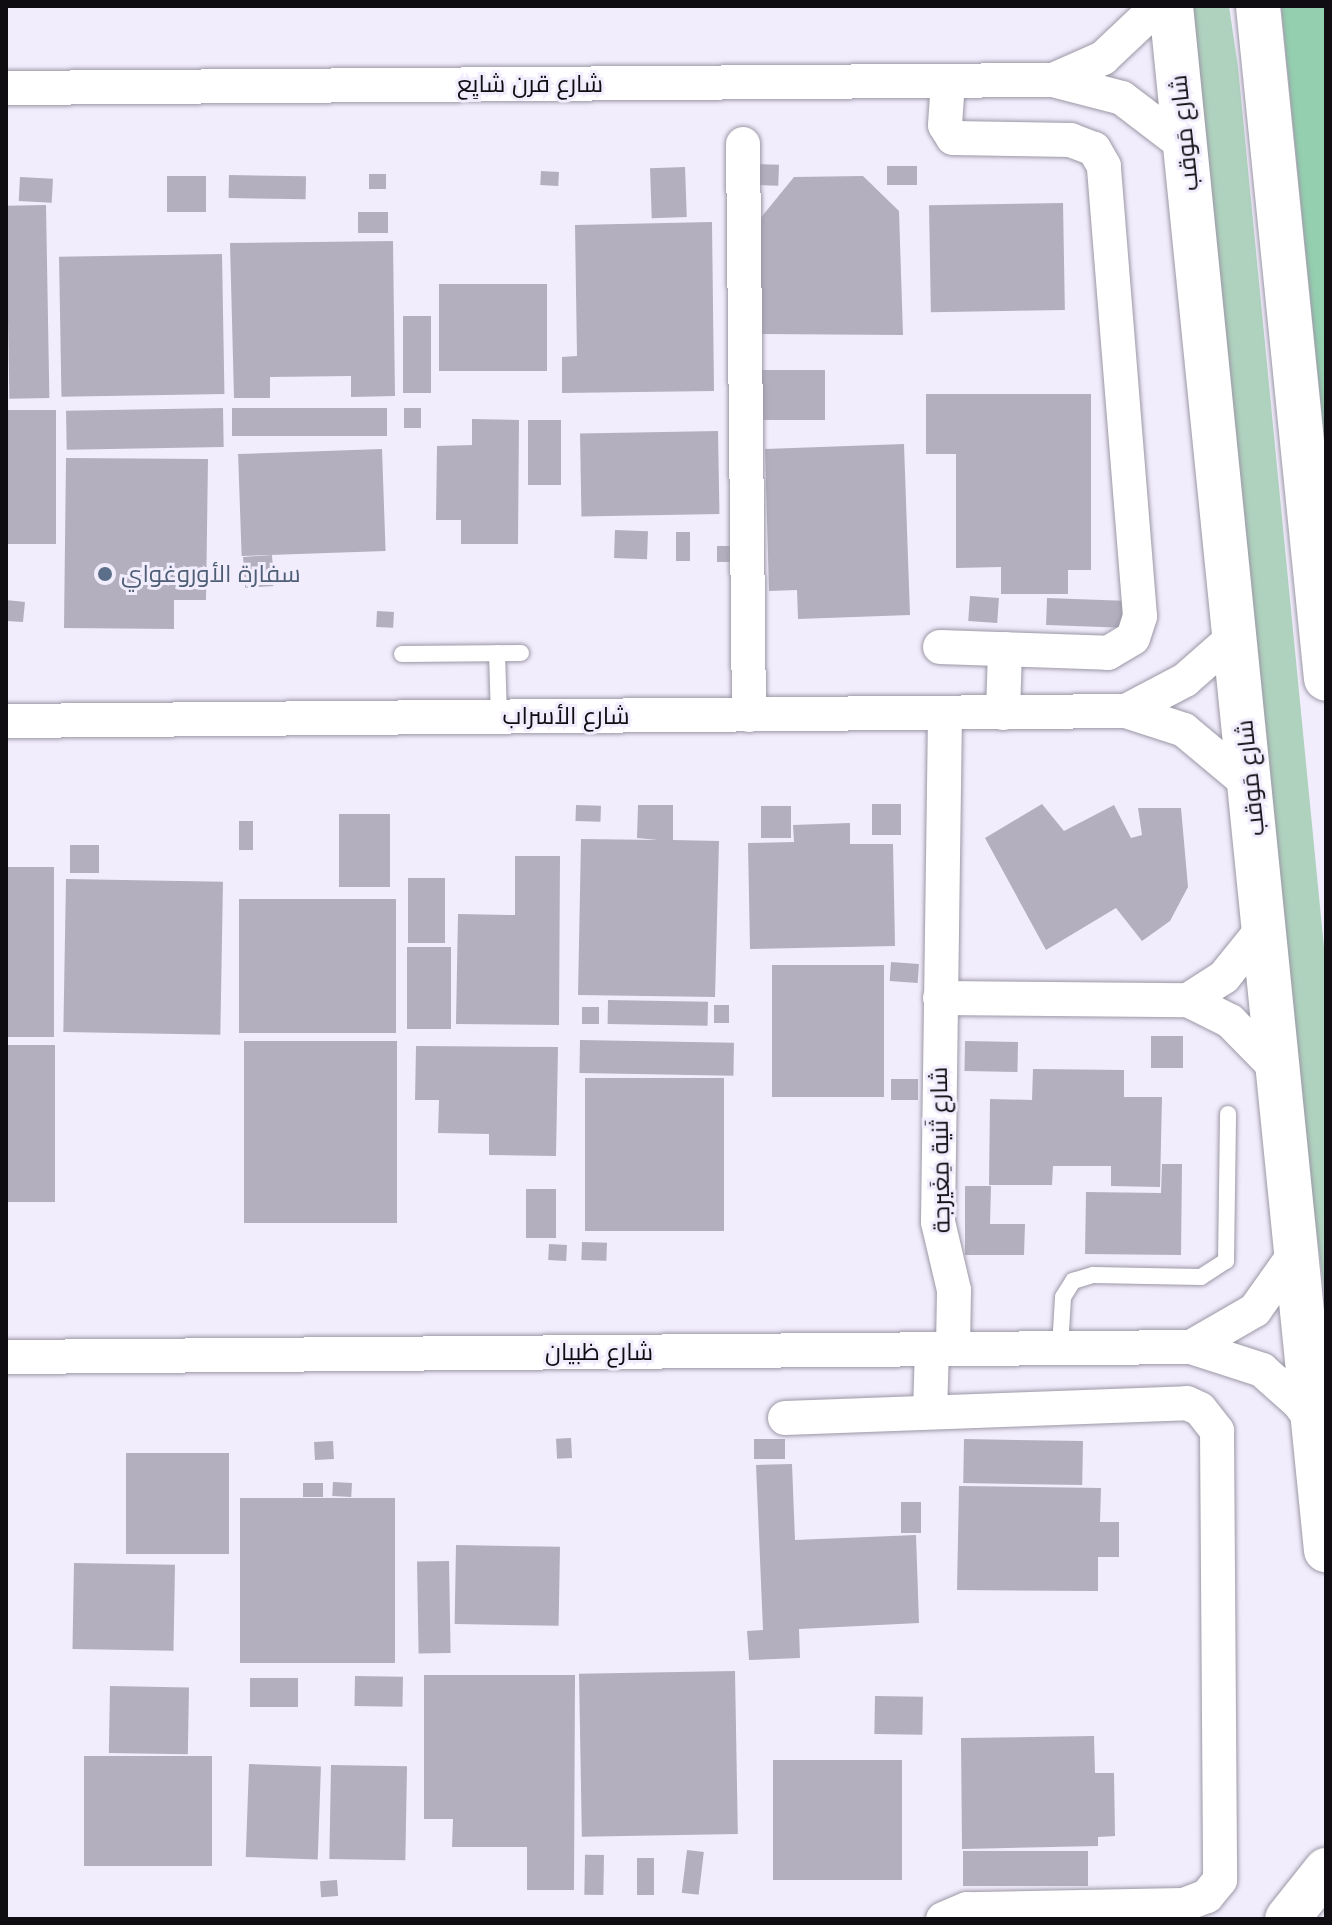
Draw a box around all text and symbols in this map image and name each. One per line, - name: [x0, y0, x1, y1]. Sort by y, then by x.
- street label: شارع قرن شايِع: [457, 70, 603, 98]
- street label: شارع مَوقب: [1164, 74, 1204, 192]
- place label: سفارة الأوروغواي: [121, 560, 301, 588]
- marker: سفارة الأوروغواي: [96, 565, 114, 583]
- street label: شارع الأسراب: [502, 702, 630, 730]
- street label: شارع مَوقب: [1230, 719, 1270, 837]
- street label: شارع ثَنية مِغَيرجة: [924, 1067, 956, 1233]
- street label: شارع ظبيان: [545, 1338, 653, 1366]

